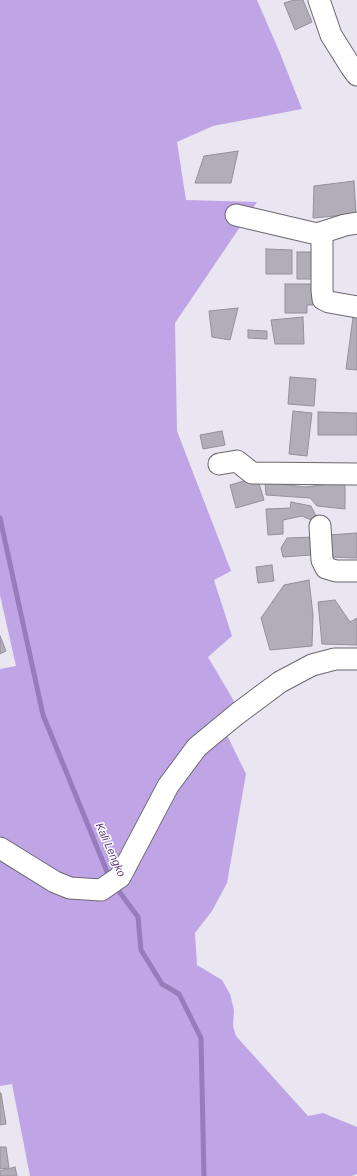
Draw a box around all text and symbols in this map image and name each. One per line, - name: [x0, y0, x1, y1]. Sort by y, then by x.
- water label: Kali Lengko: [92, 821, 128, 879]

